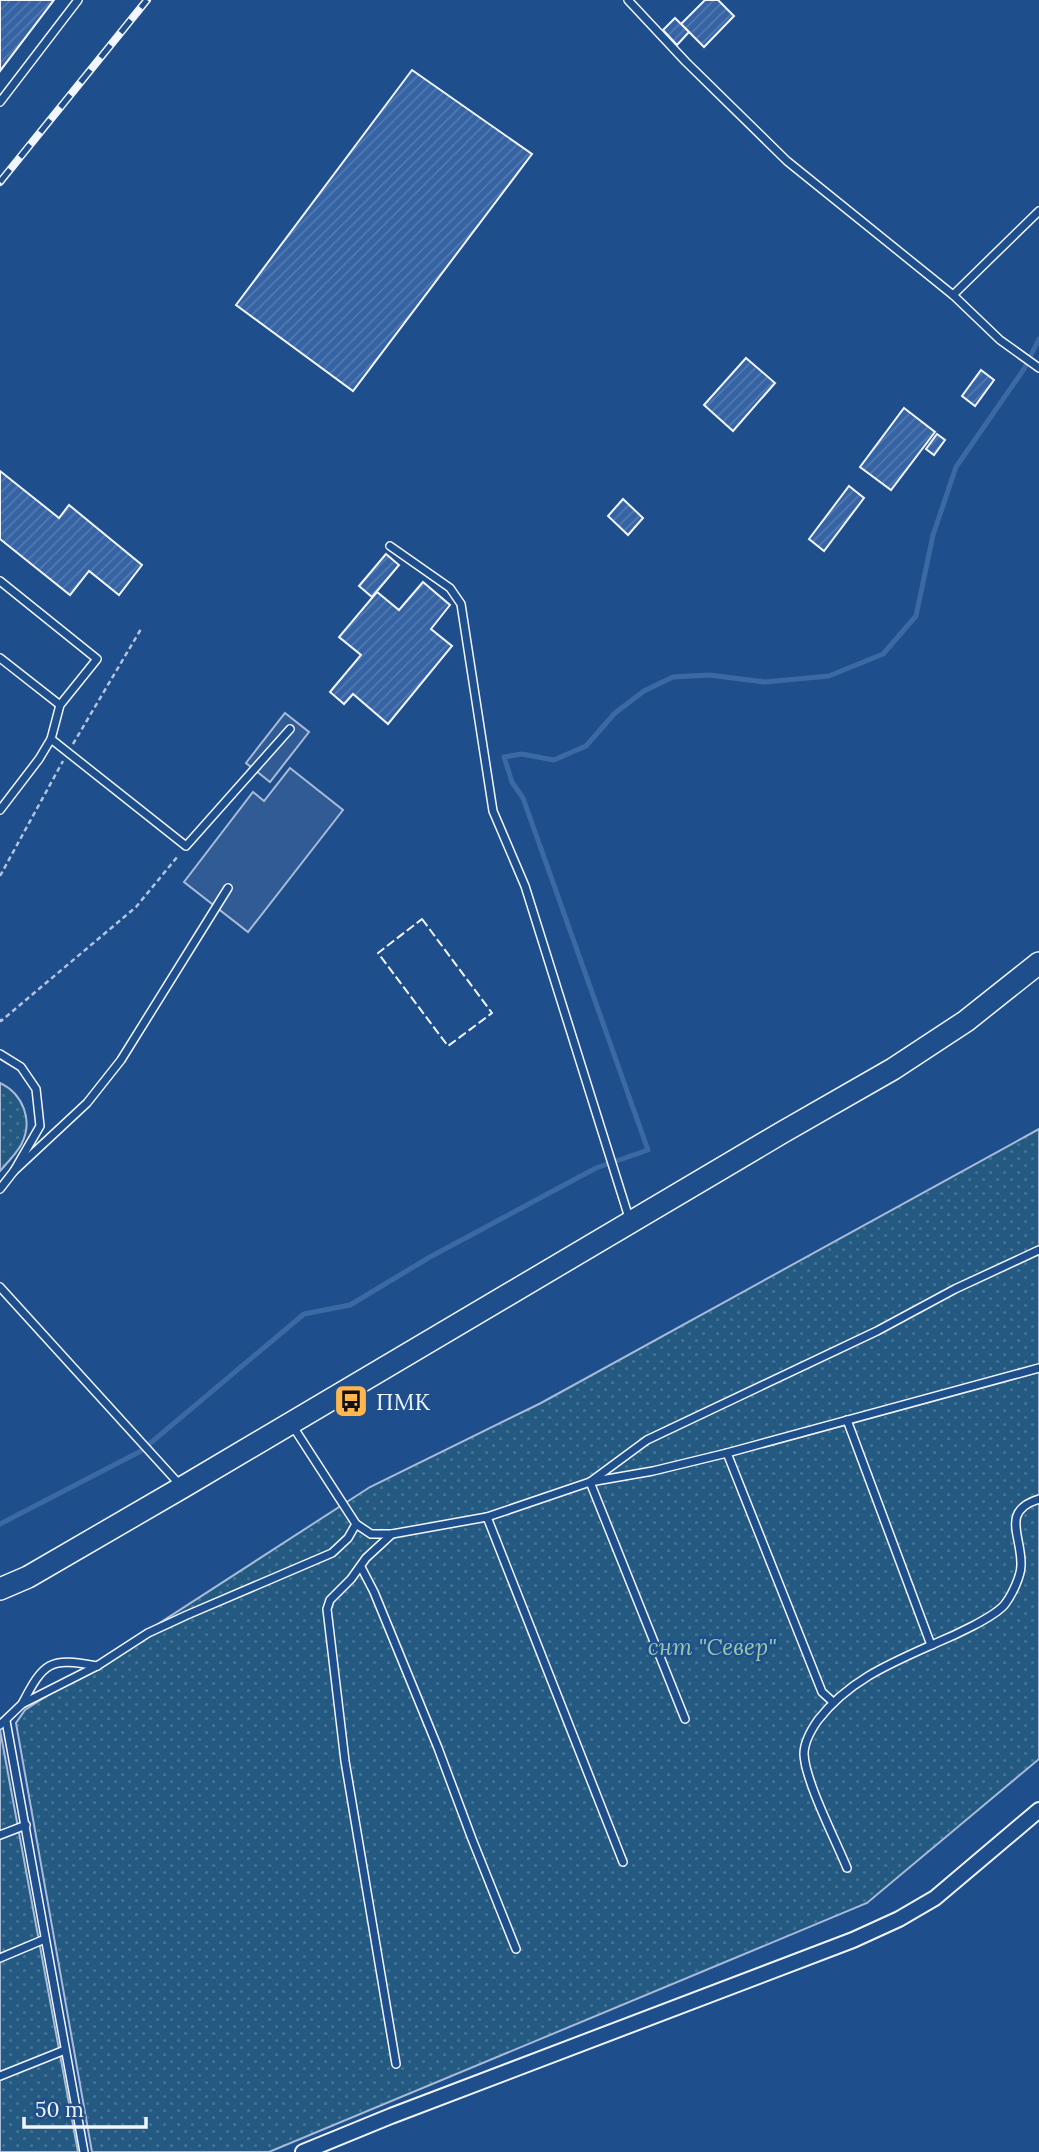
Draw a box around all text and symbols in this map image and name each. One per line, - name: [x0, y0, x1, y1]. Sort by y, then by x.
- bus stop icon: ПМК: [332, 1382, 370, 1420]
- place label: ПМК: [376, 1387, 431, 1416]
- park label: снт "Север": [648, 1632, 776, 1661]
- scale bar: [24, 2086, 147, 2130]
- text: 50 m: [35, 2096, 84, 2123]

